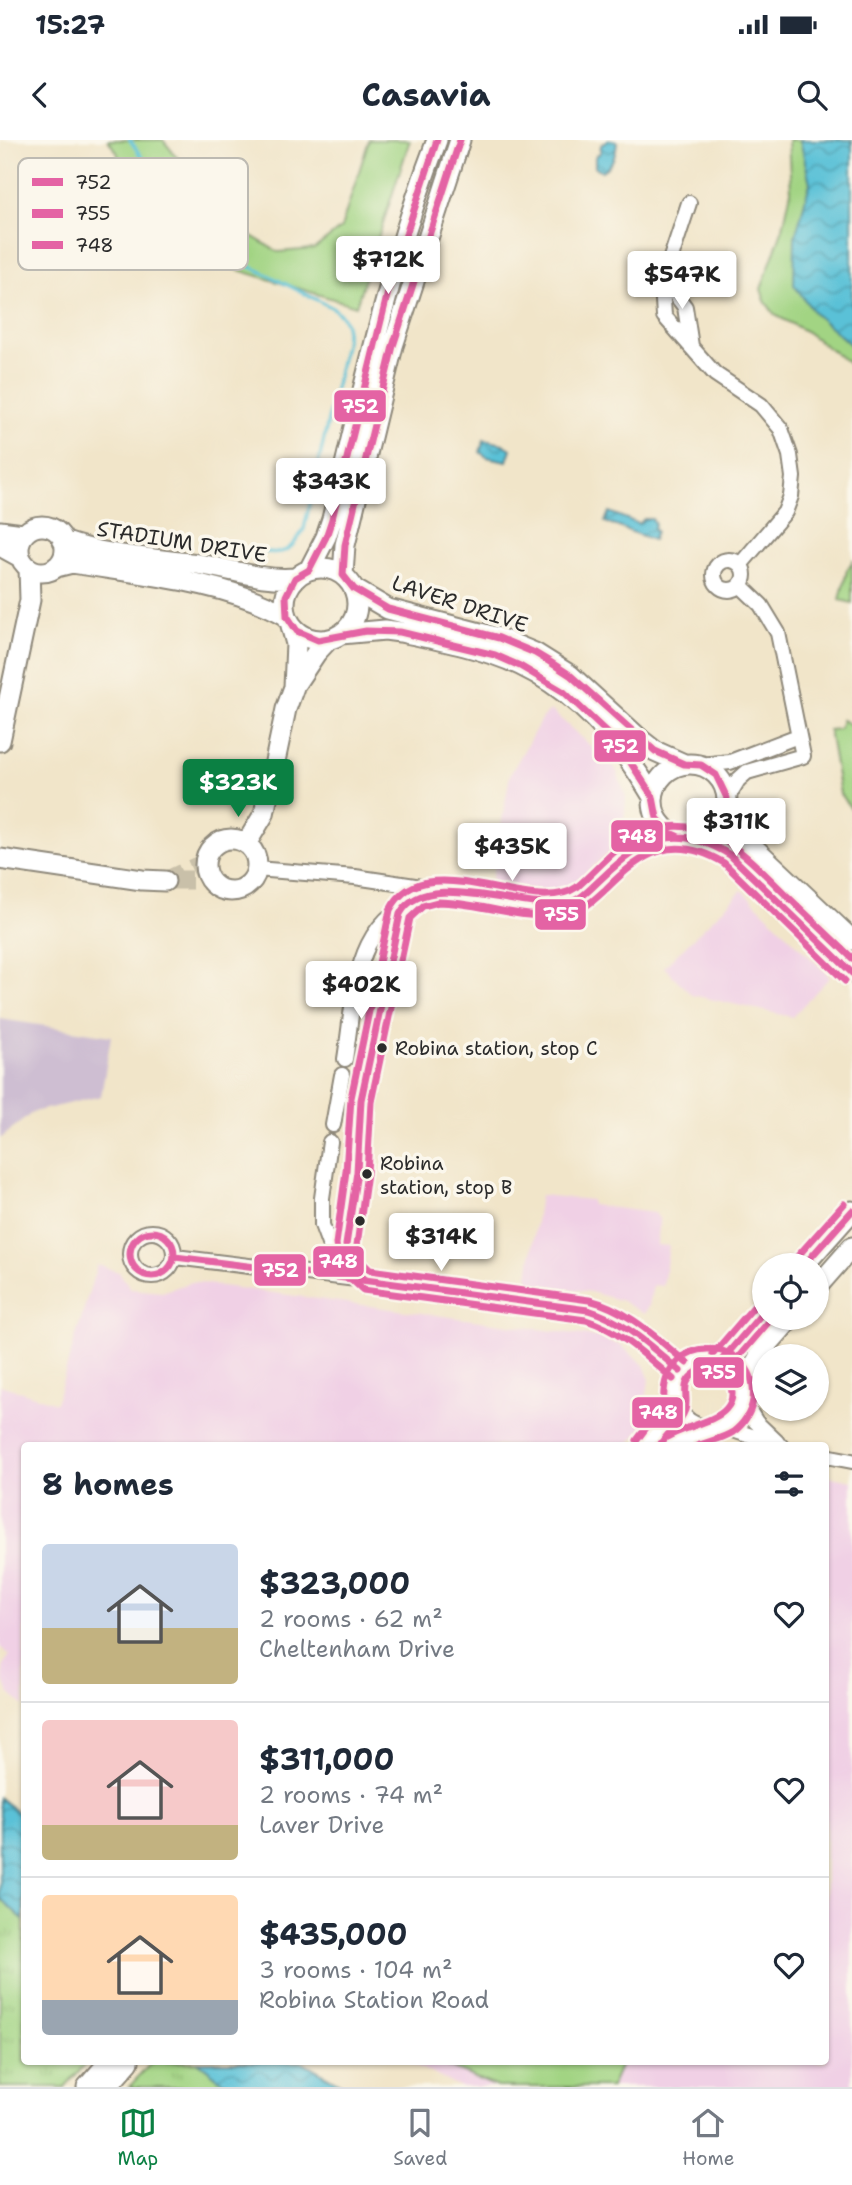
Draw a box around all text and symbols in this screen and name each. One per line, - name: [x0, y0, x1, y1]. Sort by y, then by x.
- text: 15:27: [35, 7, 105, 42]
- text: Casavia: [361, 73, 491, 116]
- icon: back: [21, 76, 59, 114]
- icon: search: [793, 76, 831, 114]
- legend: [18, 158, 248, 270]
- text: 752: [75, 170, 112, 195]
- text: 755: [75, 201, 110, 226]
- text: 748: [75, 233, 114, 258]
- pin: $712K: [339, 236, 437, 296]
- text: $712K: [352, 244, 424, 274]
- pin: $547K: [633, 251, 731, 311]
- text: $547K: [643, 259, 721, 289]
- line badge: 752: [333, 389, 387, 423]
- text: 752: [341, 394, 379, 419]
- pin: $343K: [282, 458, 380, 518]
- text: $343K: [292, 466, 370, 496]
- street label: STADIUM DRIVE: [95, 515, 269, 569]
- street label: LAVER DRIVE: [388, 569, 532, 639]
- line badge: 752: [593, 729, 647, 763]
- text: 752: [601, 734, 639, 759]
- pin: $323K: [189, 760, 287, 819]
- text: $323K: [199, 767, 277, 797]
- pin: $311K: [687, 798, 785, 858]
- text: $311K: [703, 806, 769, 836]
- line badge: 748: [610, 819, 664, 853]
- pin: $435K: [463, 824, 561, 883]
- text: 748: [617, 824, 657, 849]
- text: $435K: [474, 831, 550, 861]
- line badge: 755: [534, 898, 587, 931]
- text: 755: [543, 902, 579, 927]
- pin: $402K: [312, 962, 410, 1021]
- text: $402K: [322, 969, 400, 999]
- place label: Robina station, stop C: [395, 1036, 598, 1061]
- marker: Robina station, stop C: [375, 1041, 389, 1055]
- place label: Robina station, stop B: [380, 1151, 512, 1200]
- marker: Robina station, stop B: [360, 1167, 374, 1181]
- unlabelled marker: [353, 1214, 367, 1228]
- pin: $314K: [392, 1214, 490, 1273]
- text: $314K: [405, 1221, 477, 1251]
- line badge: 748: [312, 1245, 365, 1278]
- text: 748: [318, 1249, 358, 1274]
- line badge: 752: [253, 1253, 307, 1287]
- map controls: [752, 1253, 829, 1421]
- button: locate: [752, 1253, 829, 1330]
- text: 752: [261, 1258, 299, 1283]
- button: layers: [752, 1344, 829, 1421]
- line badge: 755: [692, 1356, 745, 1389]
- text: 755: [700, 1360, 736, 1385]
- line badge: 748: [631, 1396, 684, 1429]
- text: 748: [638, 1400, 678, 1425]
- text: 8 homes: [42, 1464, 174, 1505]
- icon: filters: [770, 1465, 808, 1503]
- text: $323,000: [259, 1563, 410, 1604]
- icon: home: [98, 1572, 182, 1656]
- icon: heart: [770, 1595, 808, 1633]
- text: 2 rooms · 62 m²: [259, 1604, 443, 1634]
- text: Cheltenham Drive: [259, 1634, 455, 1664]
- text: $311,000: [259, 1739, 395, 1780]
- icon: home: [98, 1748, 182, 1832]
- icon: heart: [770, 1771, 808, 1809]
- text: 2 rooms · 74 m²: [259, 1780, 443, 1810]
- text: Laver Drive: [259, 1810, 384, 1840]
- text: $435,000: [259, 1914, 408, 1955]
- icon: home: [98, 1923, 182, 2007]
- icon: heart: [770, 1946, 808, 1984]
- text: 3 rooms · 104 m²: [259, 1955, 452, 1985]
- text: Robina Station Road: [259, 1985, 489, 2015]
- tab: Map: [118, 2104, 158, 2171]
- tab: Saved: [393, 2104, 447, 2171]
- tab: Home: [682, 2104, 734, 2171]

